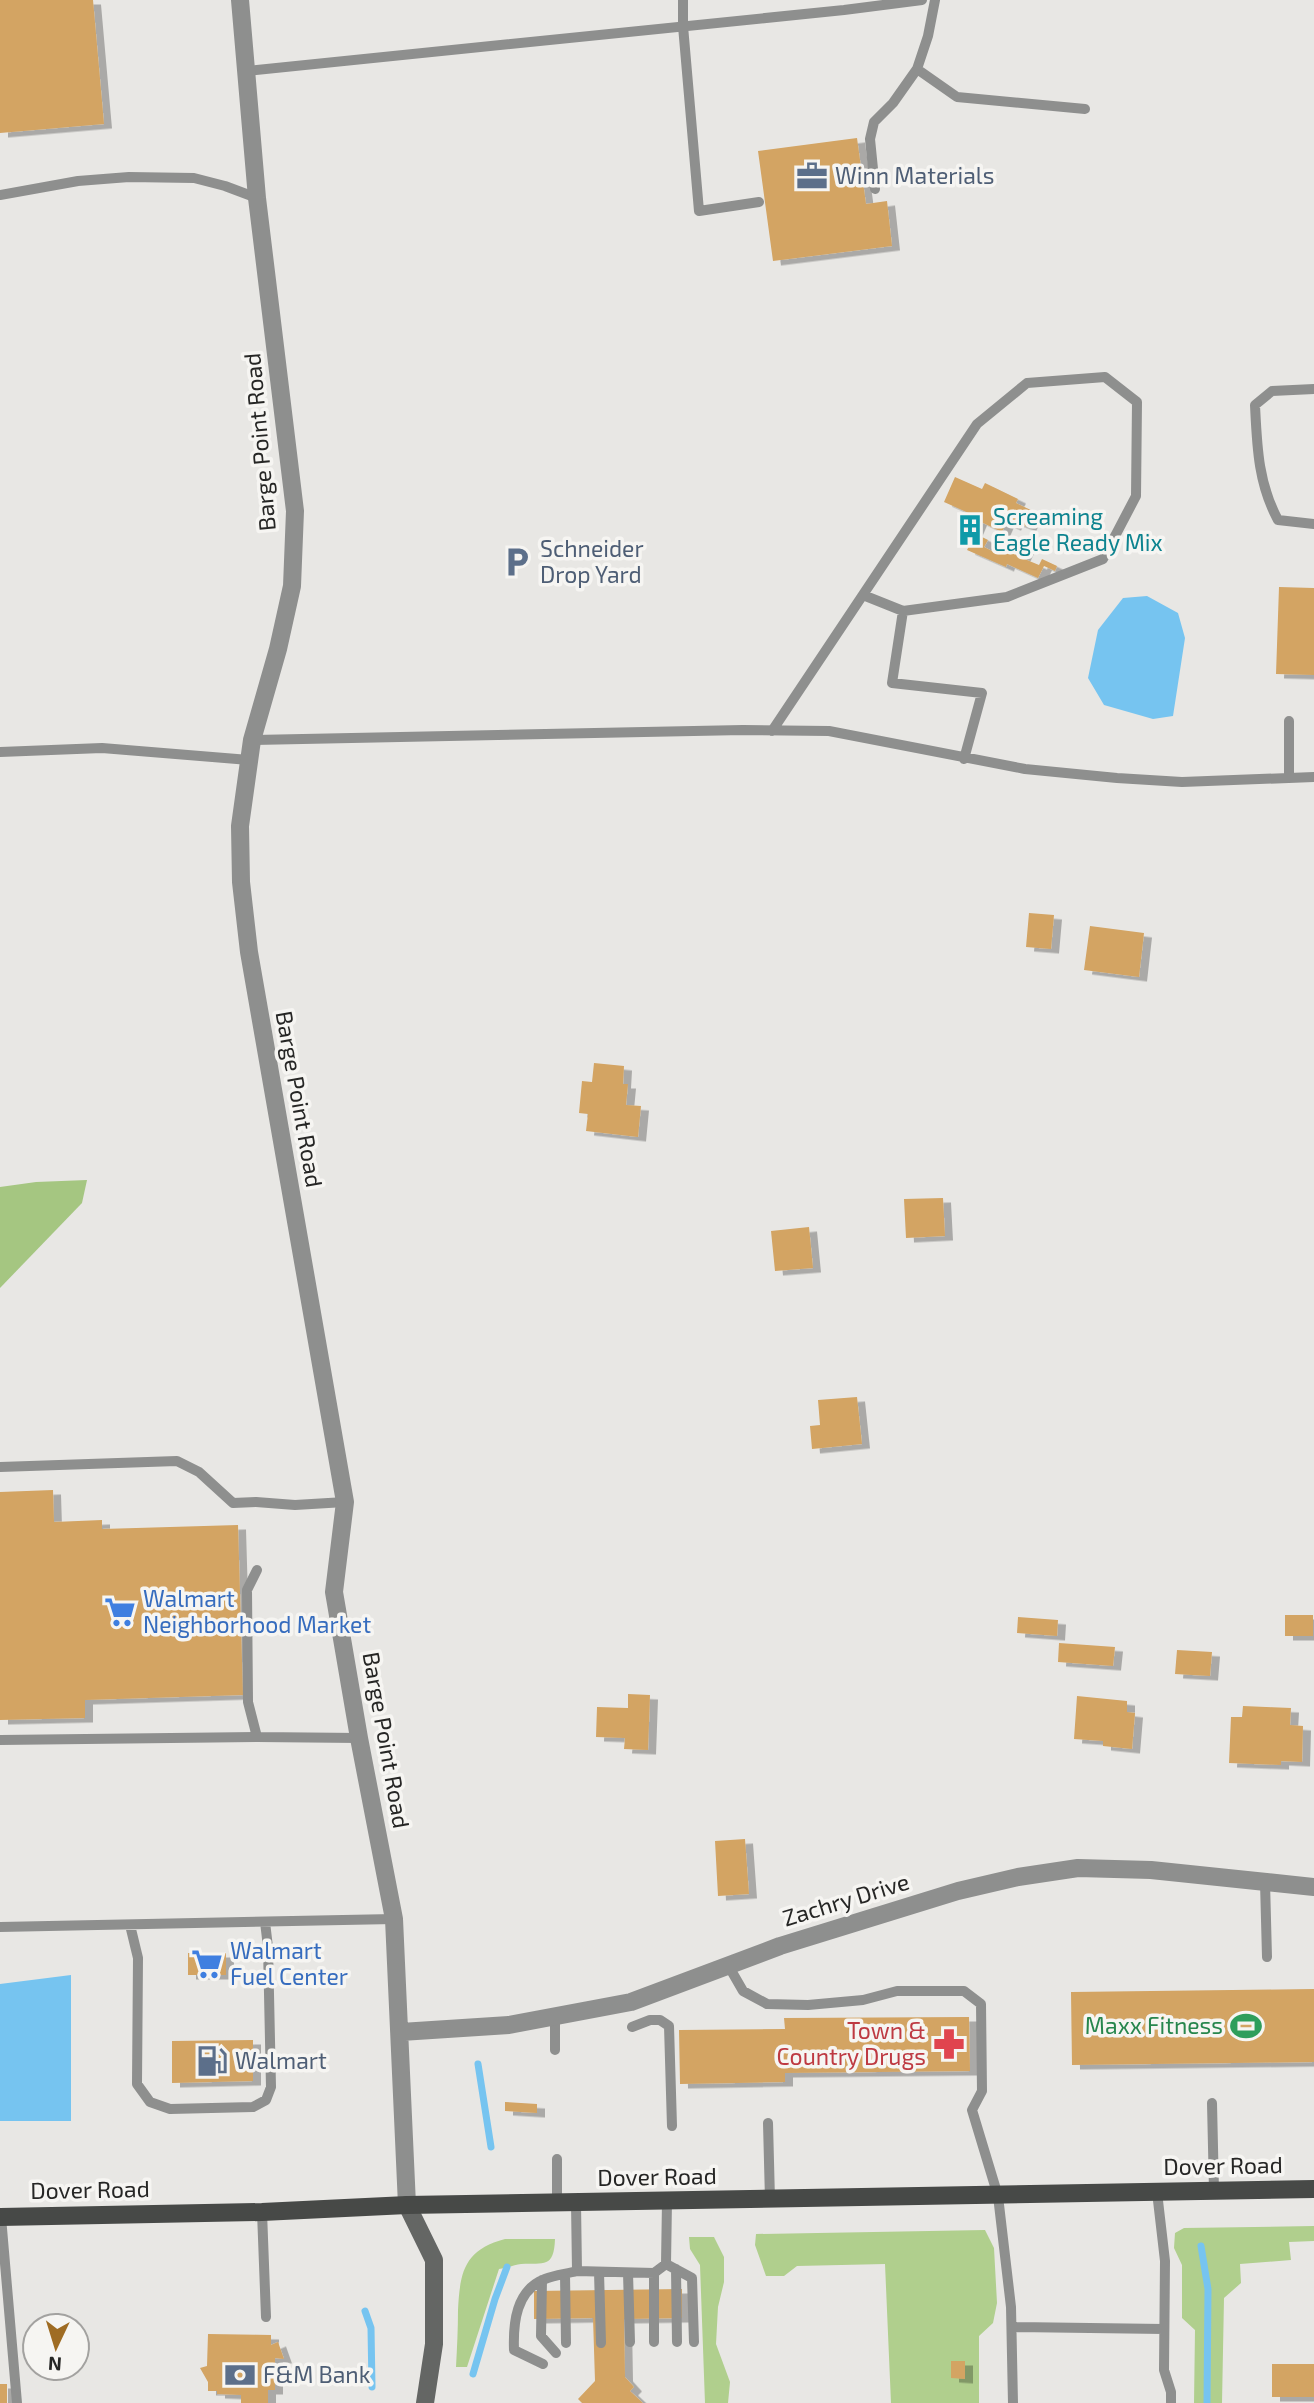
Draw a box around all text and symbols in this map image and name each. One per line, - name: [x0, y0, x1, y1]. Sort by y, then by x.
- office icon: Winn Materials: [795, 159, 829, 193]
- place label: Winn Materials: [835, 161, 994, 189]
- street label: Barge Point Road: [237, 352, 281, 532]
- place label: Screaming Eagle Ready Mix: [993, 502, 1163, 556]
- building icon: Screaming Eagle Ready Mix: [953, 513, 987, 547]
- place label: Schneider Drop Yard: [540, 534, 644, 588]
- parking icon: Schneider Drop Yard: [500, 545, 534, 579]
- street label: Barge Point Road: [271, 1008, 329, 1189]
- place label: Walmart Neighborhood Market: [143, 1584, 371, 1638]
- supermarket icon: Walmart Neighborhood Market: [103, 1595, 137, 1629]
- street label: Barge Point Road: [358, 1649, 416, 1830]
- street label: Zachry Drive: [779, 1867, 912, 1932]
- place label: Walmart Fuel Center: [230, 1936, 348, 1990]
- supermarket icon: Walmart Fuel Center: [190, 1947, 224, 1981]
- sports icon: Maxx Fitness: [1229, 2009, 1263, 2043]
- place label: Maxx Fitness: [1085, 2011, 1223, 2039]
- place label: Town & Country Drugs: [776, 2016, 926, 2070]
- pharmacy icon: Town & Country Drugs: [932, 2027, 966, 2061]
- fuel station icon: Walmart: [195, 2044, 229, 2078]
- place label: Walmart: [235, 2046, 327, 2074]
- street label: Dover Road: [1163, 2150, 1283, 2180]
- street label: Dover Road: [597, 2161, 717, 2191]
- street label: Dover Road: [30, 2174, 150, 2204]
- north arrow: [21, 2312, 91, 2382]
- text: N: [47, 2353, 62, 2376]
- bank icon: F&M Bank: [223, 2358, 257, 2392]
- place label: F&M Bank: [263, 2360, 371, 2388]

